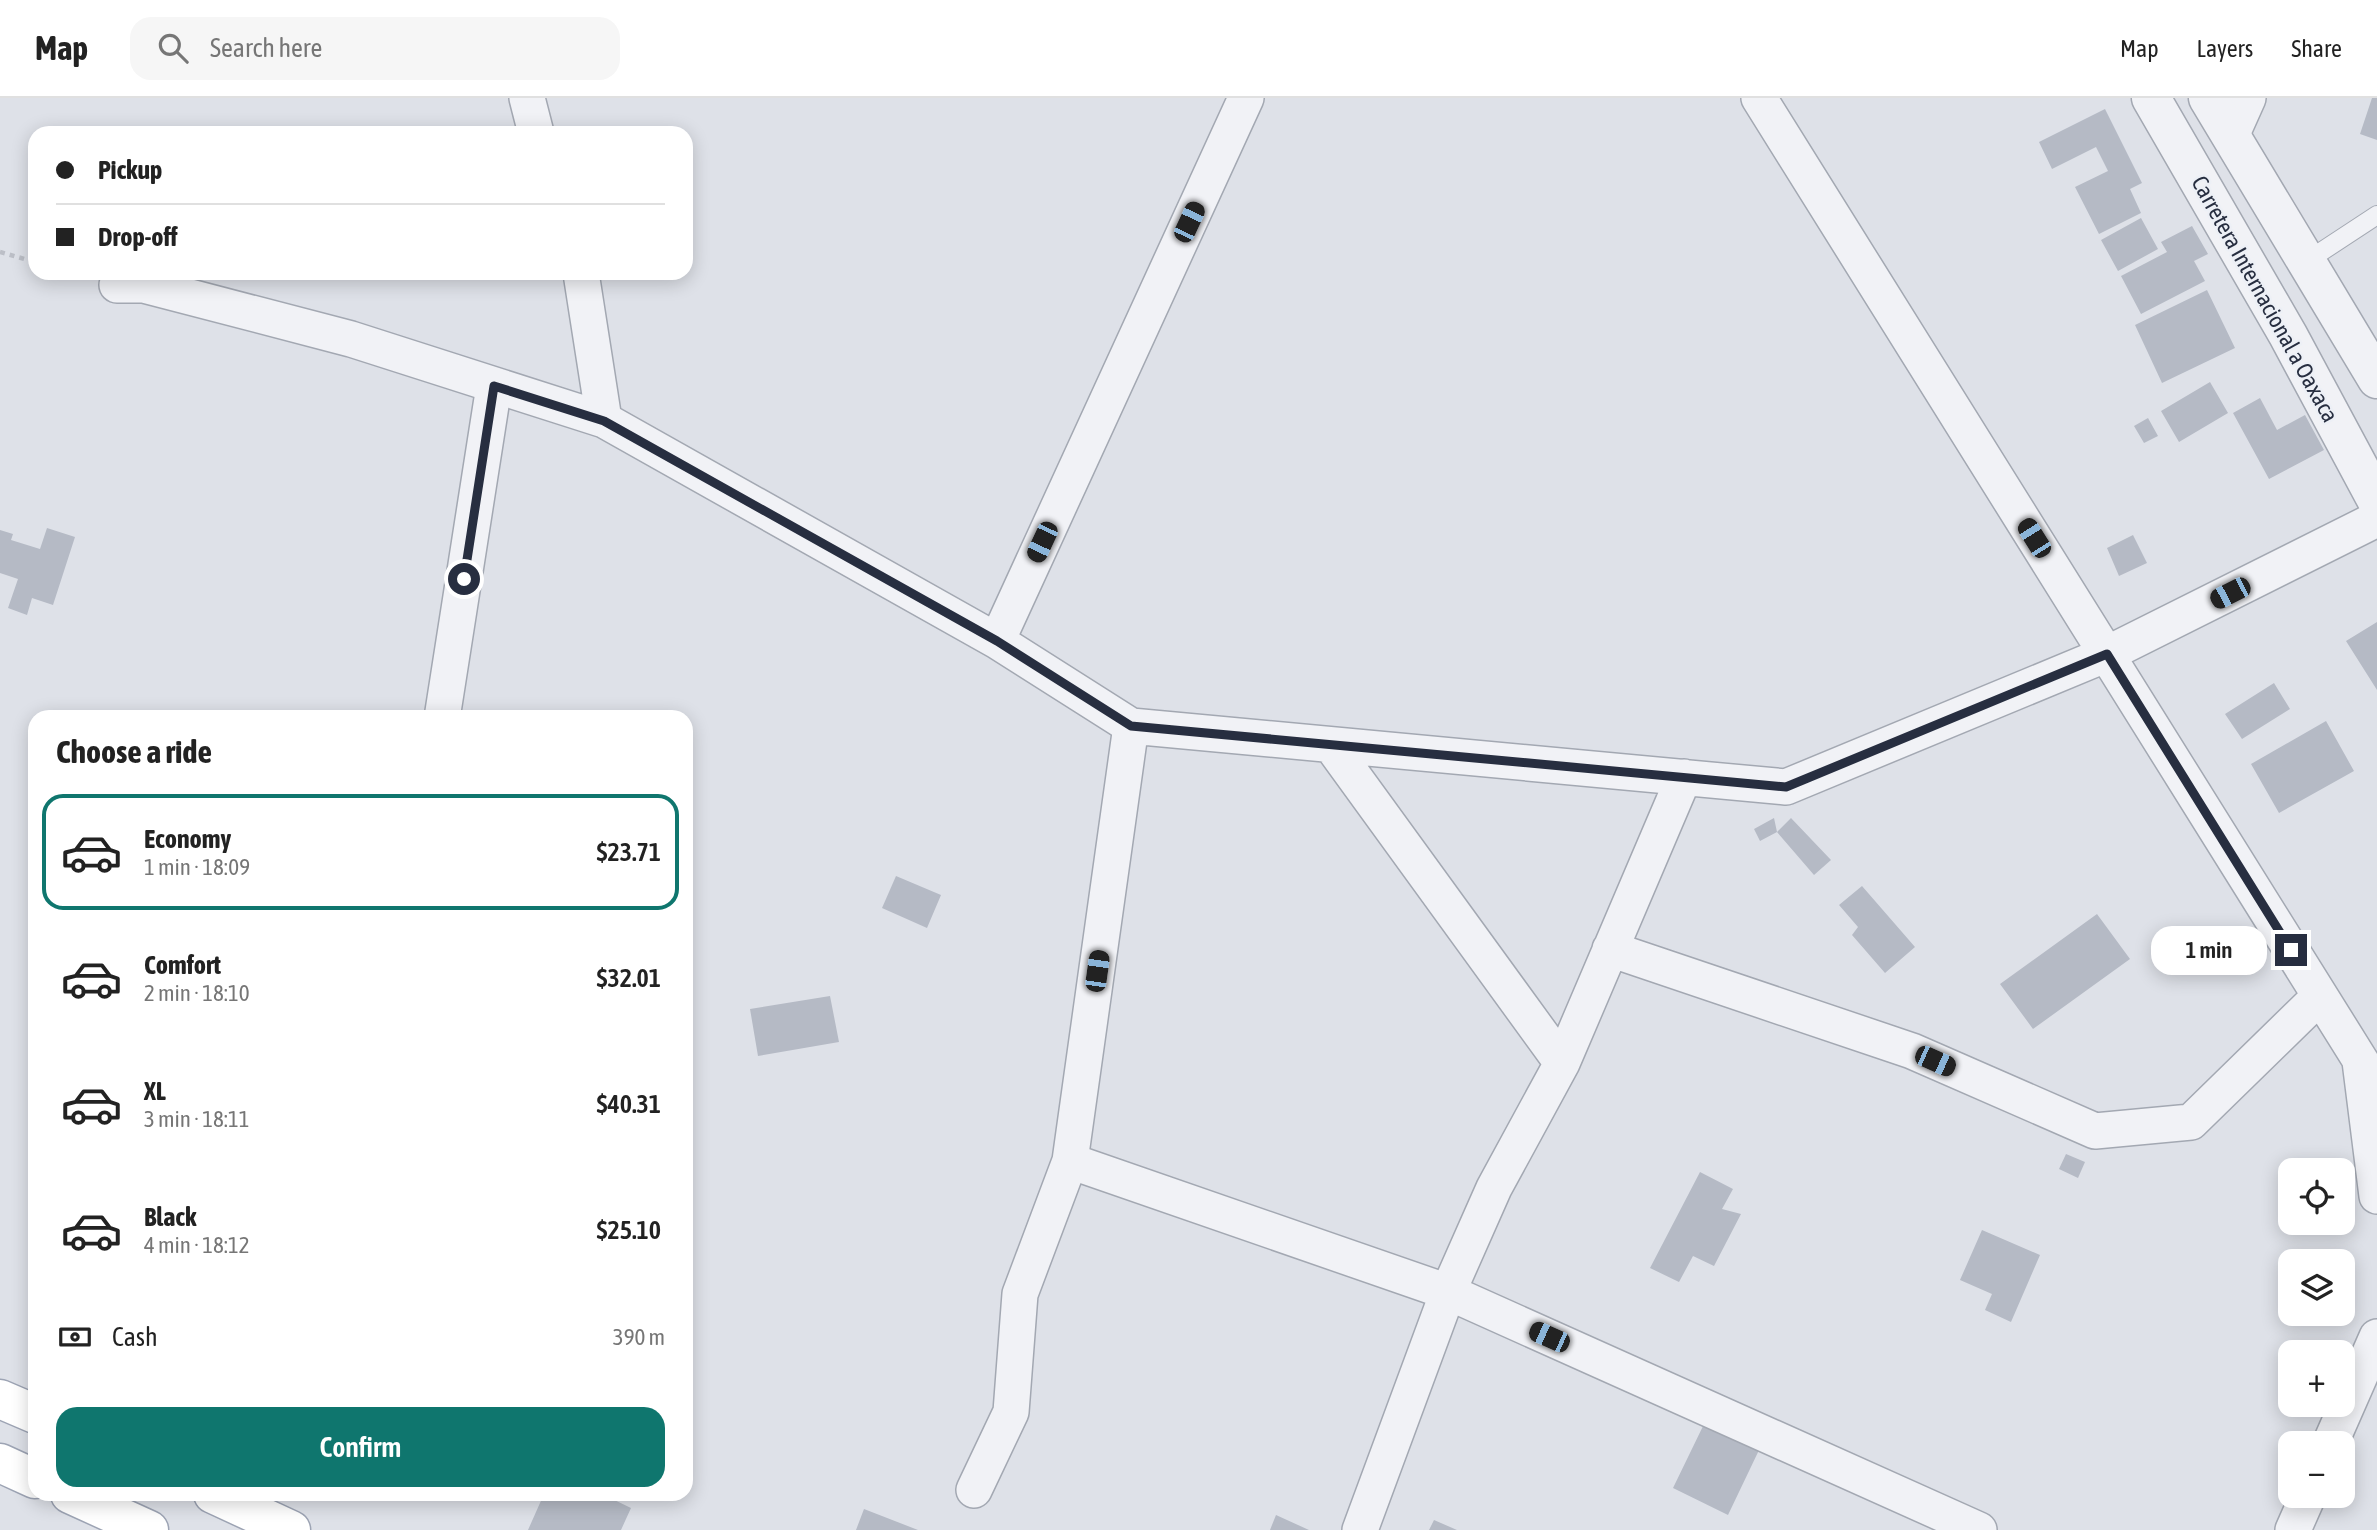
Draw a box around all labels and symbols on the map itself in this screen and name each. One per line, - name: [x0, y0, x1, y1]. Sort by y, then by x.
- street label: Carretera Internacional a Oaxaca: [2186, 171, 2344, 427]
- car: [1171, 199, 1208, 245]
- car: [2014, 515, 2055, 561]
- car: [1024, 519, 1061, 565]
- route start: [448, 563, 480, 595]
- car: [2207, 574, 2254, 612]
- callout: 1 min: [2151, 926, 2266, 974]
- route end: [2275, 934, 2307, 966]
- car: [1084, 949, 1111, 993]
- car: [1912, 1043, 1959, 1079]
- car: [1526, 1319, 1573, 1355]

